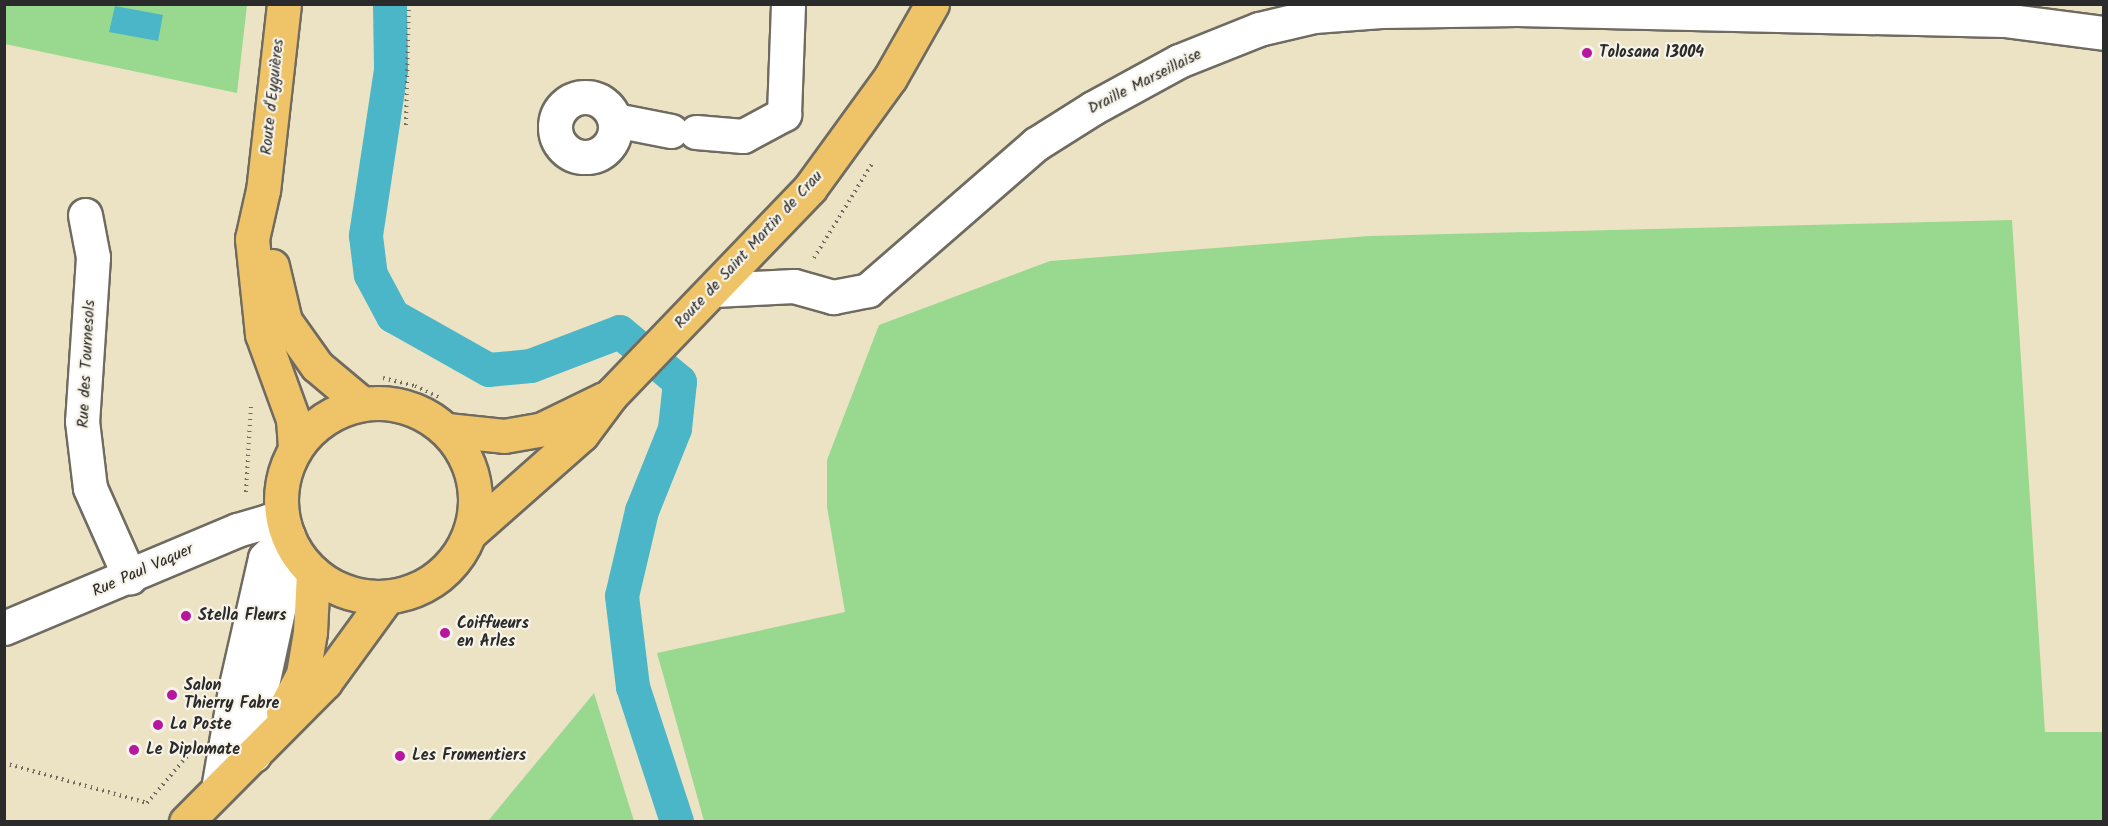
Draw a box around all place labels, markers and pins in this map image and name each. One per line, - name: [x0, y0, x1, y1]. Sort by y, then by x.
- place label: Tolosana 13004: [1599, 43, 1704, 63]
- marker: Tolosana 13004: [1580, 46, 1594, 60]
- place label: Stella Fleurs: [198, 606, 286, 626]
- marker: Stella Fleurs: [179, 609, 193, 623]
- place label: Coiffueurs en Arles: [457, 614, 529, 652]
- marker: Coiffueurs en Arles: [438, 626, 452, 640]
- place label: Salon Thierry Fabre: [184, 676, 279, 714]
- marker: Salon Thierry Fabre: [165, 688, 179, 702]
- place label: La Poste: [170, 715, 232, 735]
- marker: La Poste: [151, 718, 165, 732]
- place label: Le Diplomate: [146, 740, 240, 760]
- marker: Le Diplomate: [127, 743, 141, 757]
- place label: Les Fromentiers: [412, 746, 526, 766]
- marker: Les Fromentiers: [393, 749, 407, 763]

